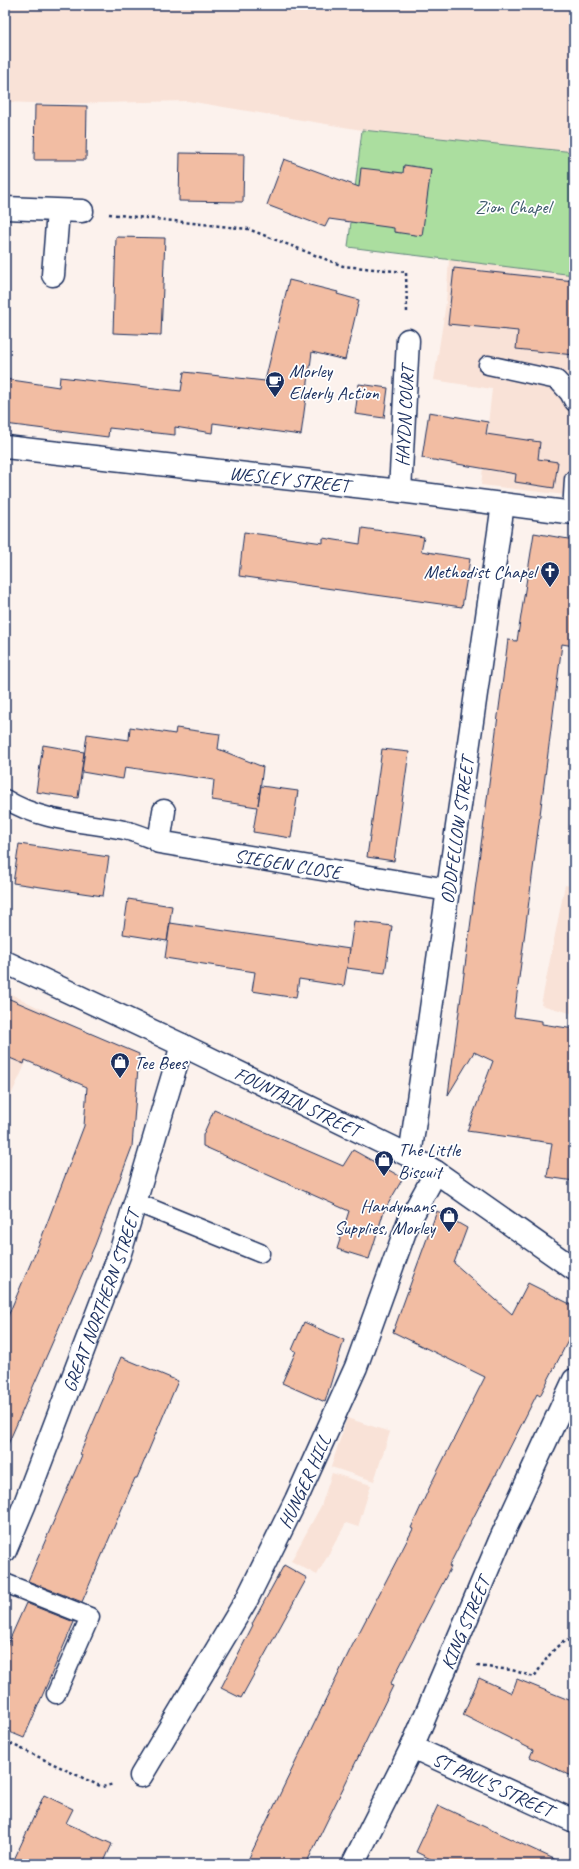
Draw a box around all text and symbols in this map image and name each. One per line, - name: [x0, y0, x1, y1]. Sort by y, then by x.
- park label: Zion Chapel: [475, 195, 555, 219]
- place label: Morley Elderly Action: [289, 359, 379, 405]
- street label: HAYDN COURT: [390, 361, 420, 467]
- cafe icon: Morley Elderly Action: [264, 370, 286, 398]
- street label: WESLEY STREET: [228, 461, 355, 499]
- place label: Methodist Chapel: [424, 560, 540, 584]
- church icon: Methodist Chapel: [539, 560, 561, 588]
- street label: ODDFELLOW STREET: [435, 751, 480, 905]
- street label: SIEGEN CLOSE: [233, 844, 345, 885]
- shop icon: Tee Bees: [109, 1051, 131, 1079]
- place label: Tee Bees: [134, 1051, 189, 1075]
- street label: FOUNTAIN STREET: [231, 1062, 368, 1145]
- place label: The Little Biscuit: [398, 1138, 462, 1184]
- shop icon: The Little Biscuit: [373, 1149, 395, 1177]
- place label: Handymans Supplies, Morley: [334, 1194, 437, 1240]
- street label: GREAT NORTHERN STREET: [57, 1203, 146, 1395]
- shop icon: Handymans Supplies, Morley: [438, 1205, 460, 1233]
- street label: HUNGER HILL: [273, 1431, 337, 1532]
- street label: KING STREET: [436, 1570, 498, 1673]
- street label: ST PAUL'S STREET: [429, 1747, 561, 1825]

